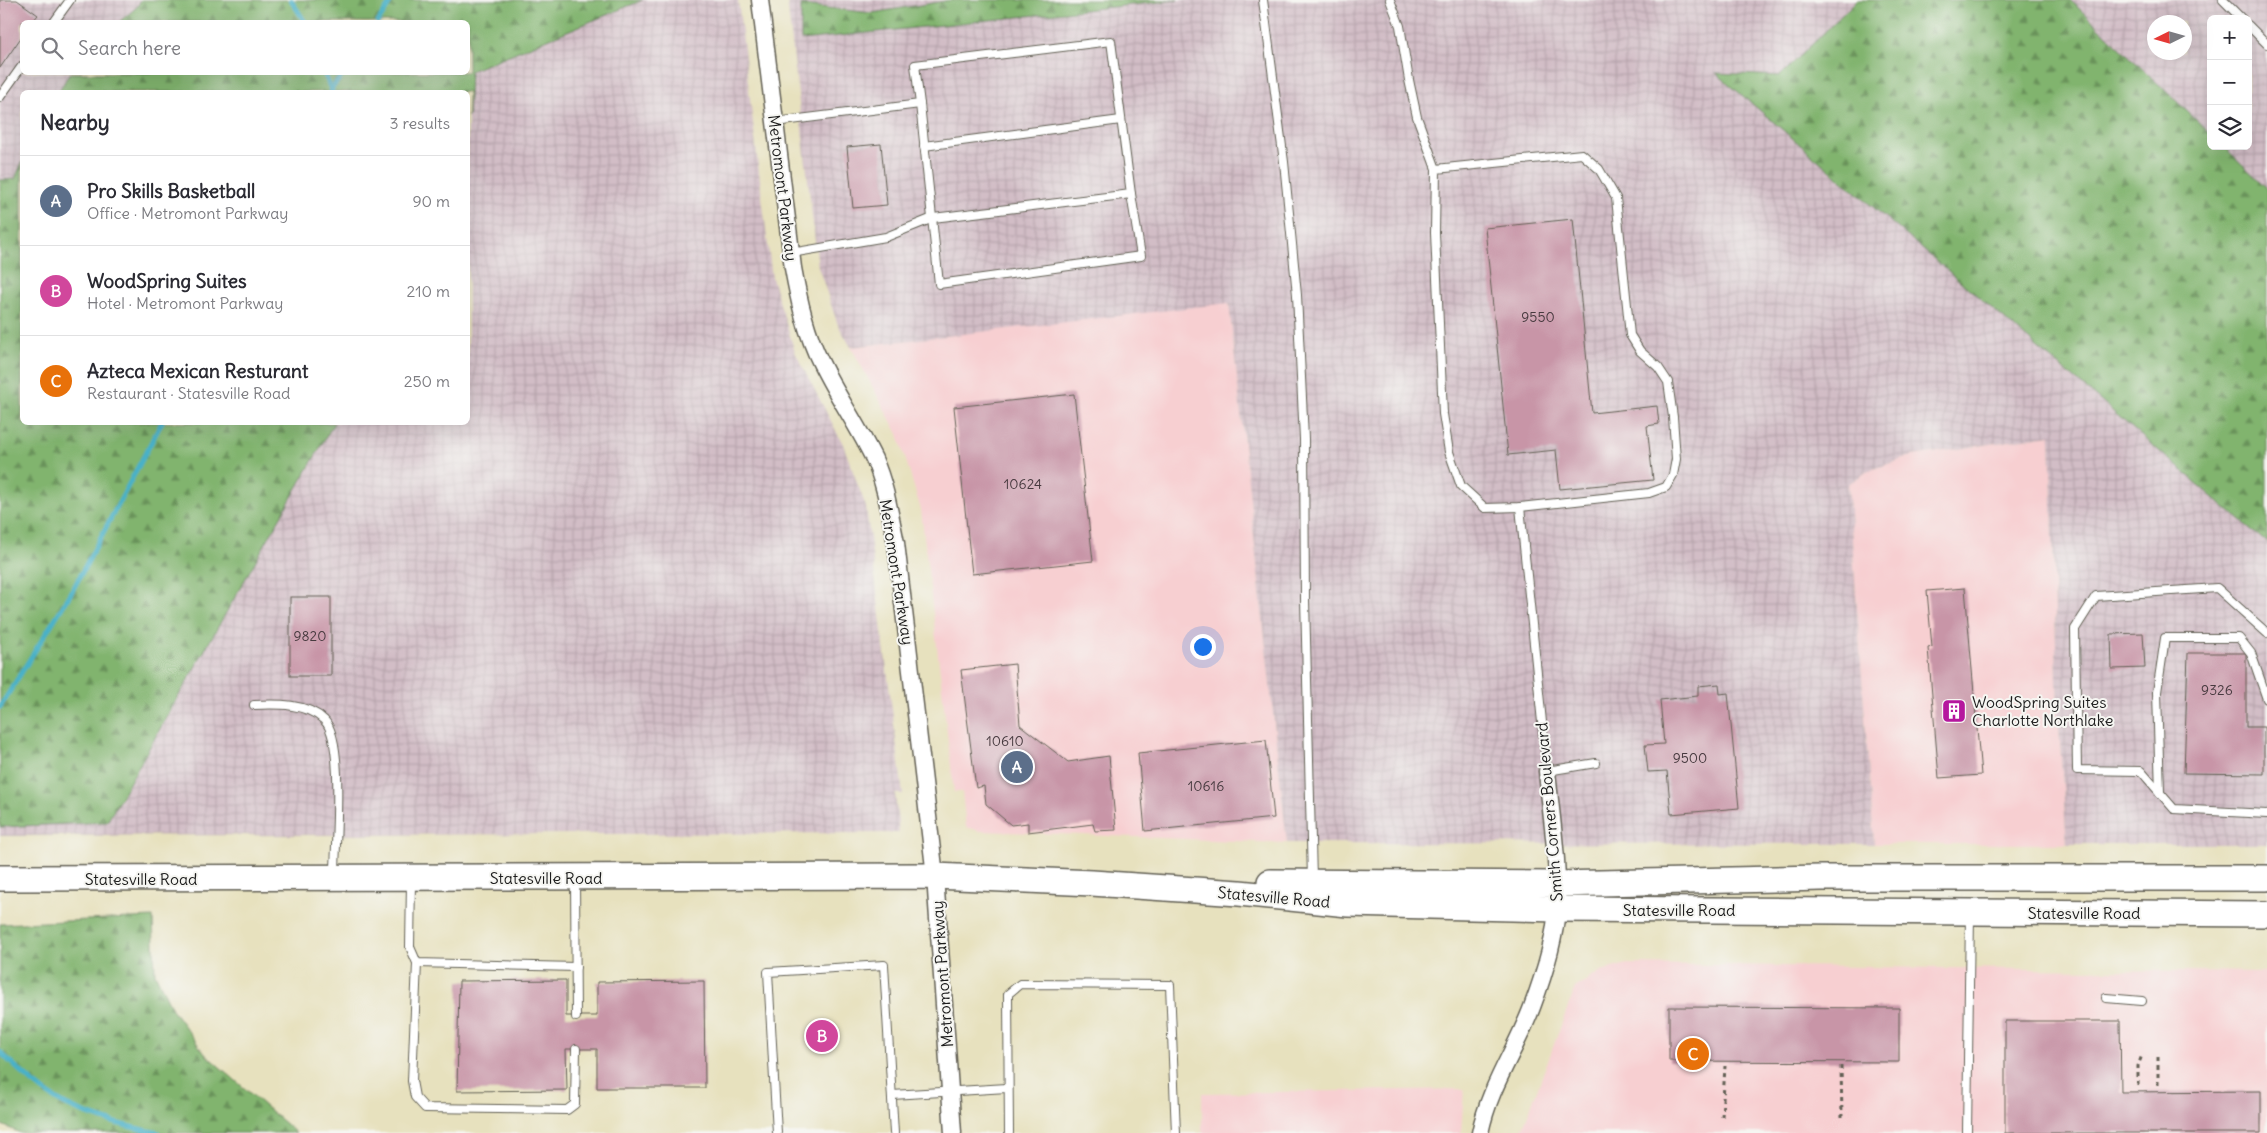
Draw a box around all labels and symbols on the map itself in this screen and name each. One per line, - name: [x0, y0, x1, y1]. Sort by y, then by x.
- north arrow: [2147, 15, 2192, 60]
- street label: Metromont Parkway: [764, 114, 802, 262]
- house number: 9550: [1521, 308, 1555, 326]
- house number: 10624: [1004, 475, 1042, 493]
- street label: Metromont Parkway: [876, 498, 918, 646]
- house number: 9820: [294, 627, 327, 645]
- your location: [1190, 634, 1216, 660]
- house number: 9326: [2201, 681, 2233, 699]
- place label: WoodSpring Suites Charlotte Northlake: [1972, 692, 2113, 730]
- building icon: WoodSpring Suites Charlotte Northlake: [1941, 698, 1967, 724]
- street label: Smith Corners Boulevard: [1531, 722, 1567, 902]
- house number: 10610: [986, 732, 1024, 750]
- pin: A: [1001, 748, 1033, 786]
- house number: 9500: [1673, 749, 1707, 767]
- house number: 10616: [1188, 777, 1224, 795]
- street label: Statesville Road: [490, 868, 602, 888]
- street label: Statesville Road: [85, 869, 197, 889]
- street label: Statesville Road: [1217, 882, 1331, 912]
- street label: Metromont Parkway: [927, 900, 957, 1048]
- street label: Statesville Road: [1623, 900, 1735, 920]
- street label: Statesville Road: [2028, 903, 2140, 923]
- pin: B: [806, 1017, 838, 1055]
- pin: C: [1677, 1035, 1709, 1073]

